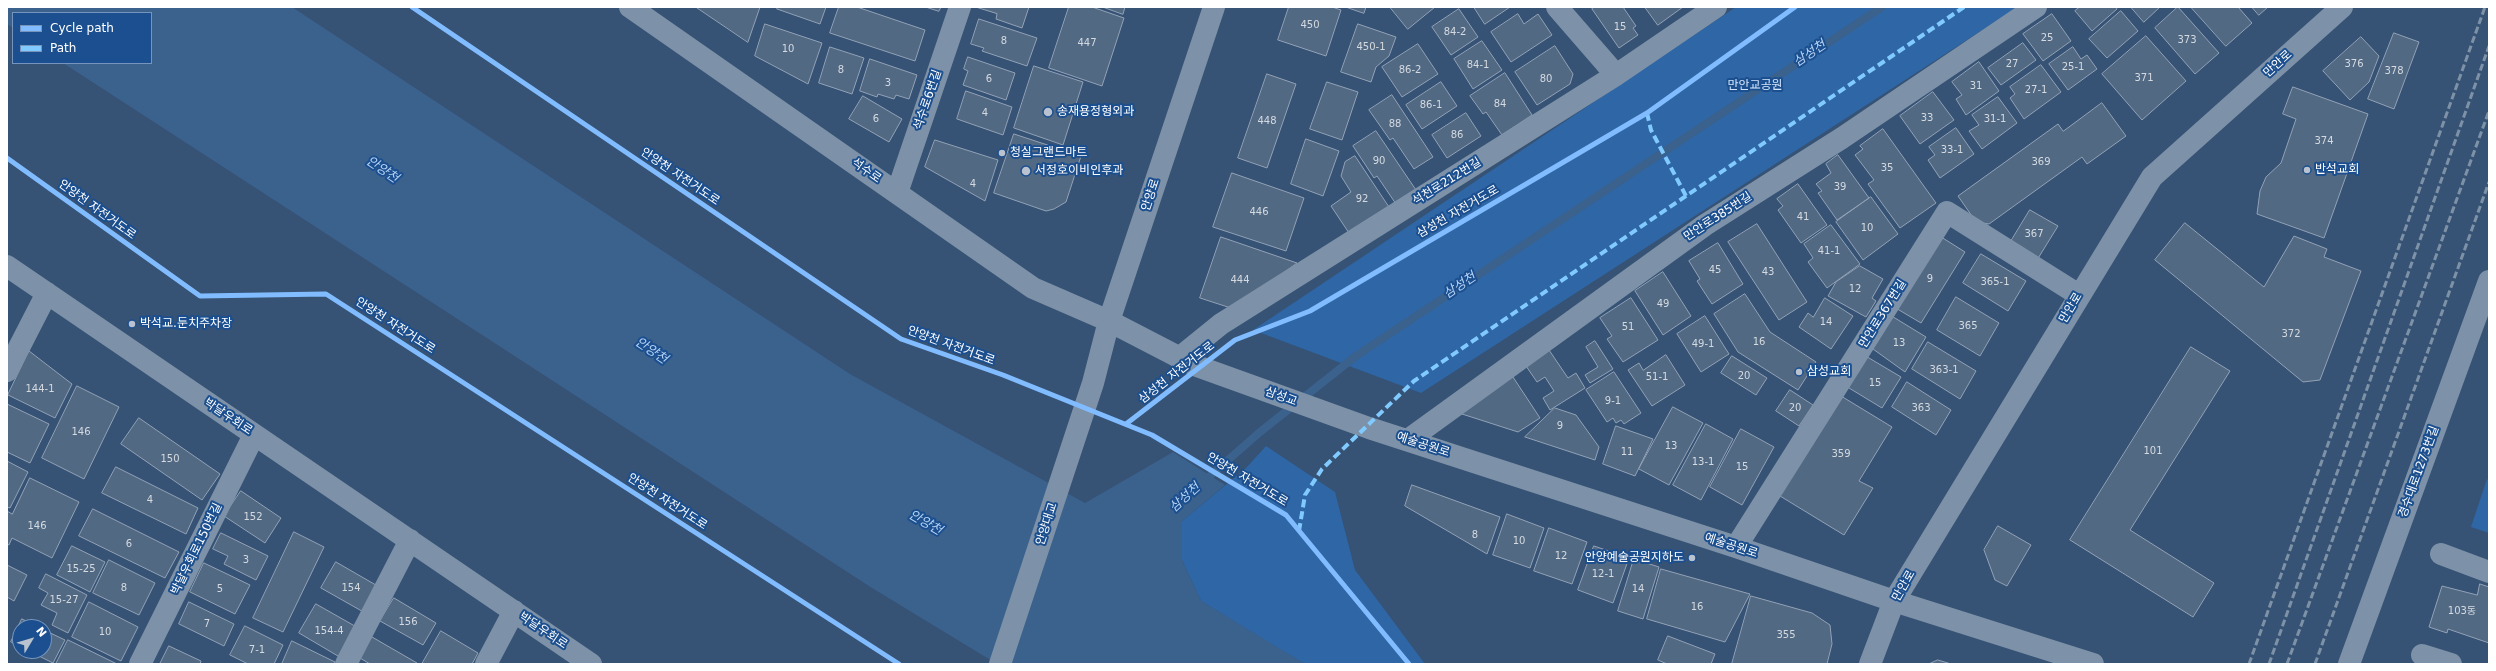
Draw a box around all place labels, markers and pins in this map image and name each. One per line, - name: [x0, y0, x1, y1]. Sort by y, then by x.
- place label: 송재용정형외과: [1057, 105, 1134, 119]
- marker: 송재용정형외과: [1042, 106, 1054, 118]
- place label: 청실그랜드마트: [1010, 146, 1087, 160]
- marker: 청실그랜드마트: [997, 148, 1007, 158]
- place label: 반석교회: [2315, 163, 2359, 177]
- place label: 서정호이비인후과: [1035, 164, 1123, 178]
- marker: 서정호이비인후과: [1020, 165, 1032, 177]
- marker: 반석교회: [2302, 165, 2312, 175]
- place label: 박석교.둔치주차장: [140, 317, 232, 331]
- marker: 박석교.둔치주차장: [127, 319, 137, 329]
- place label: 삼성교회: [1807, 365, 1851, 379]
- marker: 삼성교회: [1794, 367, 1804, 377]
- place label: 안양예술공원지하도: [1585, 551, 1684, 565]
- marker: 안양예술공원지하도: [1687, 553, 1697, 563]

